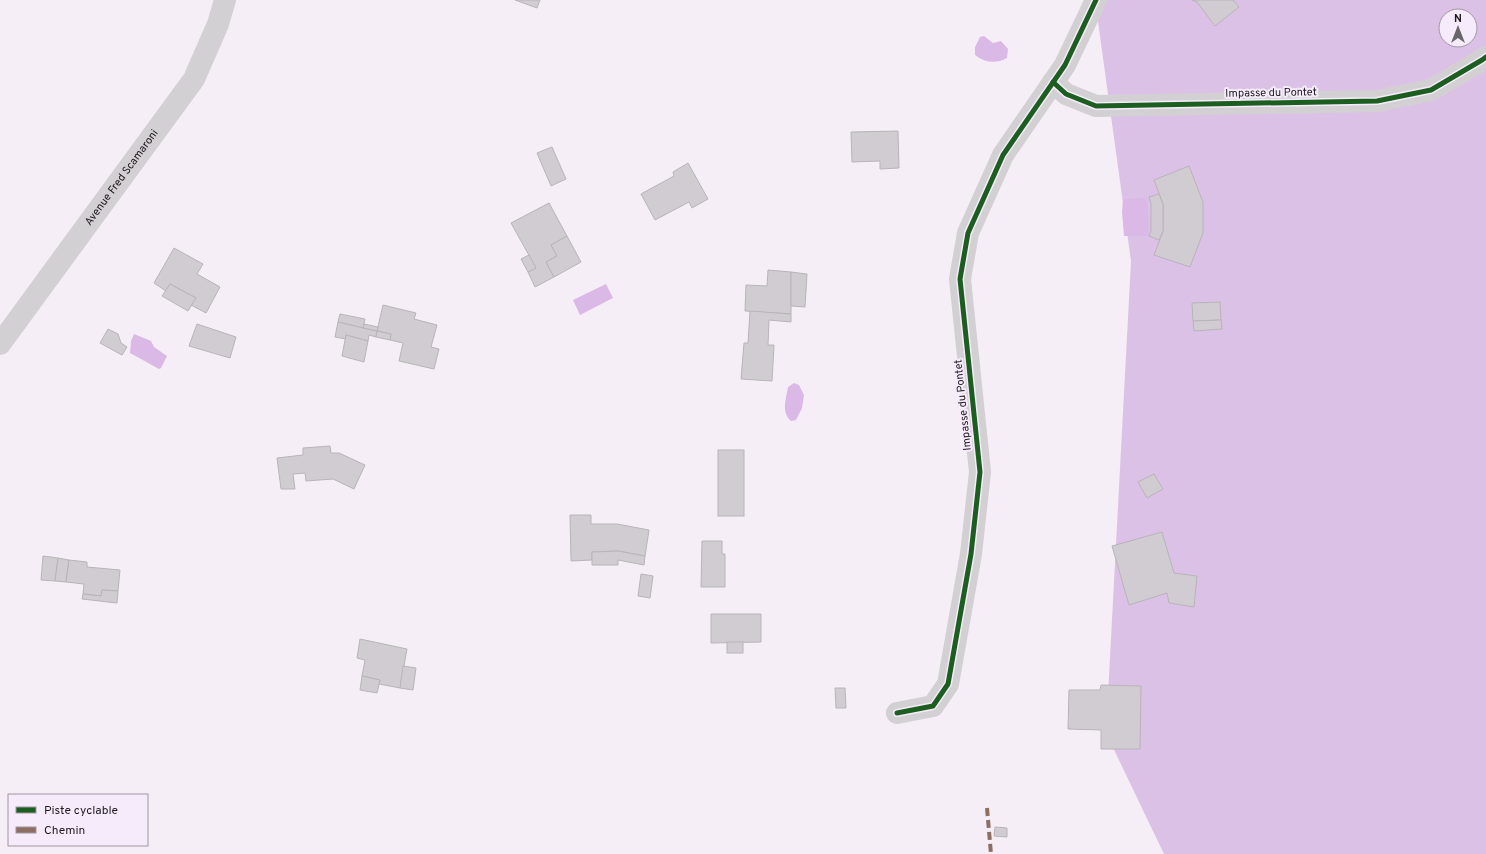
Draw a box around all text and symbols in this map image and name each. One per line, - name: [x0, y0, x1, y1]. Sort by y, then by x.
- north arrow: [1438, 8, 1478, 48]
- text: N: [1454, 12, 1462, 26]
- street label: Impasse du Pontet: [1225, 85, 1317, 101]
- street label: Avenue Fred Scamaroni: [82, 127, 162, 229]
- street label: Impasse du Pontet: [951, 359, 975, 451]
- legend: [8, 794, 148, 846]
- text: Piste cyclable: [44, 803, 118, 819]
- text: Chemin: [44, 823, 85, 839]

